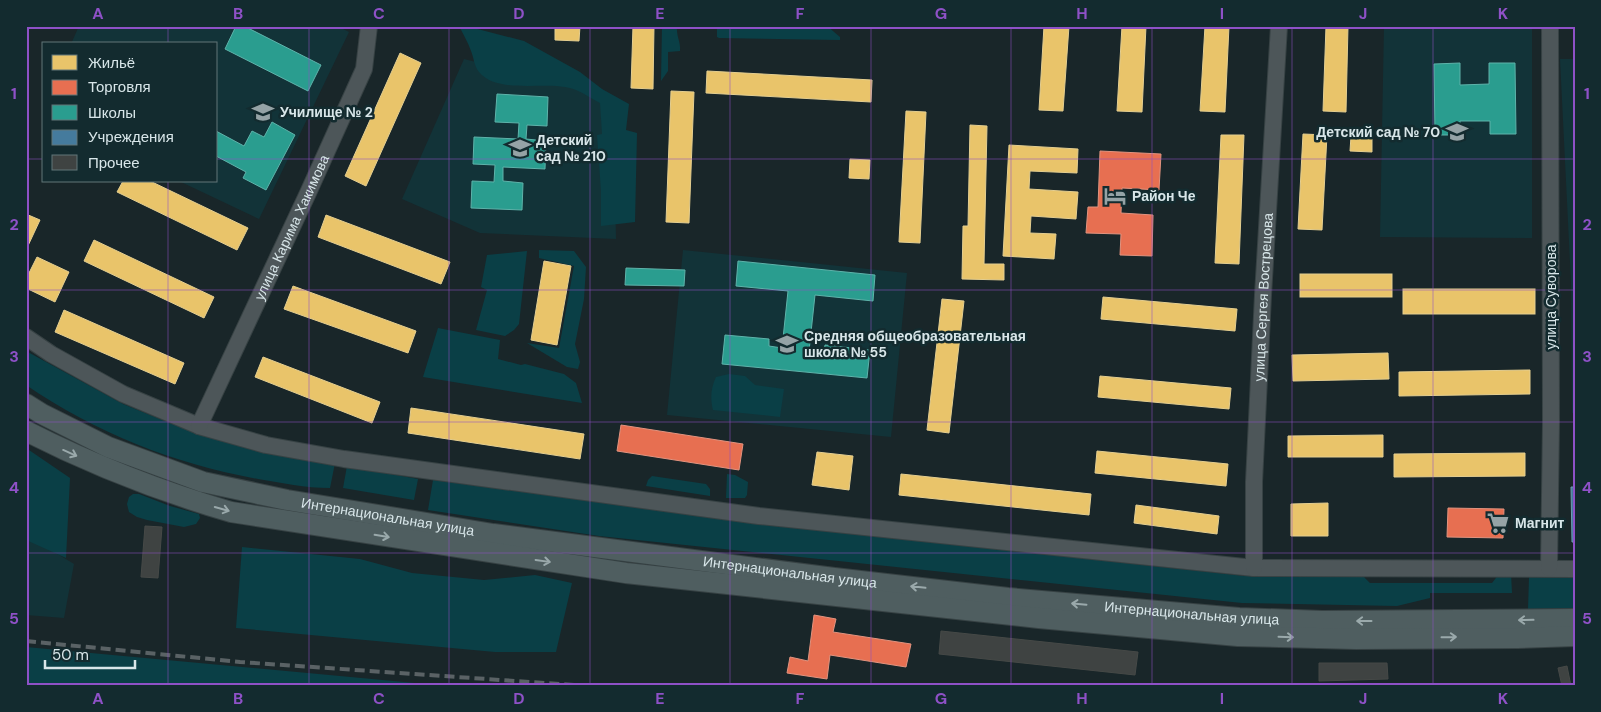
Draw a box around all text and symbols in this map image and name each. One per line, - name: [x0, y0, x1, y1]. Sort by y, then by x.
- text: A: [92, 3, 104, 24]
- text: B: [233, 3, 243, 24]
- text: C: [373, 3, 385, 24]
- text: D: [513, 3, 525, 24]
- text: E: [655, 3, 665, 24]
- text: F: [796, 3, 805, 24]
- text: G: [935, 3, 947, 24]
- text: H: [1076, 3, 1088, 24]
- text: I: [1220, 3, 1224, 24]
- text: J: [1359, 3, 1367, 24]
- text: K: [1498, 3, 1509, 24]
- legend: [42, 42, 218, 182]
- text: Жильё: [88, 53, 135, 73]
- text: Торговля: [88, 77, 151, 97]
- text: 1: [11, 83, 17, 104]
- text: 1: [1584, 83, 1590, 104]
- school or university icon: Училище № 2: [250, 99, 276, 125]
- text: Школы: [88, 103, 136, 123]
- place label: Училище № 2: [280, 103, 373, 121]
- school or university icon: Детский сад № 70: [1444, 119, 1470, 145]
- place label: Детский сад № 70: [1316, 123, 1440, 141]
- text: Учреждения: [88, 127, 174, 147]
- place label: Детский сад № 210: [536, 131, 606, 165]
- school or university icon: Детский сад № 210: [507, 135, 533, 161]
- street label: улица Карима Хакимова: [250, 152, 333, 303]
- text: Прочее: [88, 153, 140, 173]
- hotel icon: Район Че: [1102, 183, 1128, 209]
- place label: Район Че: [1132, 187, 1196, 205]
- street label: улица Сергея Вострецова: [1250, 212, 1277, 382]
- text: 2: [9, 214, 19, 235]
- text: 2: [1582, 214, 1592, 235]
- street label: улица Суворова: [1542, 244, 1560, 350]
- place label: Средняя общеобразовательная школа № 55: [804, 327, 1026, 361]
- school or university icon: Средняя общеобразовательная школа № 55: [774, 331, 800, 357]
- text: 3: [9, 346, 19, 367]
- text: 3: [1582, 346, 1592, 367]
- one-way arrow: [62, 448, 77, 458]
- text: 4: [9, 477, 19, 498]
- text: 4: [1582, 477, 1592, 498]
- street label: Интернациональная улица: [300, 493, 476, 540]
- one-way arrow: [214, 505, 230, 515]
- supermarket icon: Магнит: [1485, 510, 1511, 536]
- place label: Магнит: [1515, 514, 1565, 532]
- one-way arrow: [374, 532, 390, 542]
- street label: Интернациональная улица: [702, 552, 878, 592]
- one-way arrow: [535, 556, 551, 566]
- one-way arrow: [910, 582, 926, 592]
- street label: Интернациональная улица: [1104, 597, 1280, 628]
- one-way arrow: [1071, 599, 1087, 609]
- text: 5: [9, 608, 19, 629]
- text: 5: [1582, 608, 1592, 629]
- one-way arrow: [1518, 615, 1534, 625]
- one-way arrow: [1356, 616, 1372, 626]
- one-way arrow: [1278, 632, 1294, 642]
- one-way arrow: [1440, 633, 1456, 642]
- scale bar: [45, 637, 135, 669]
- text: 50 m: [52, 645, 89, 665]
- text: A: [92, 688, 104, 709]
- text: B: [233, 688, 243, 709]
- text: C: [373, 688, 385, 709]
- text: D: [513, 688, 525, 709]
- text: E: [655, 688, 665, 709]
- text: F: [796, 688, 805, 709]
- text: G: [935, 688, 947, 709]
- text: H: [1076, 688, 1088, 709]
- text: I: [1220, 688, 1224, 709]
- text: J: [1359, 688, 1367, 709]
- text: K: [1498, 688, 1509, 709]

